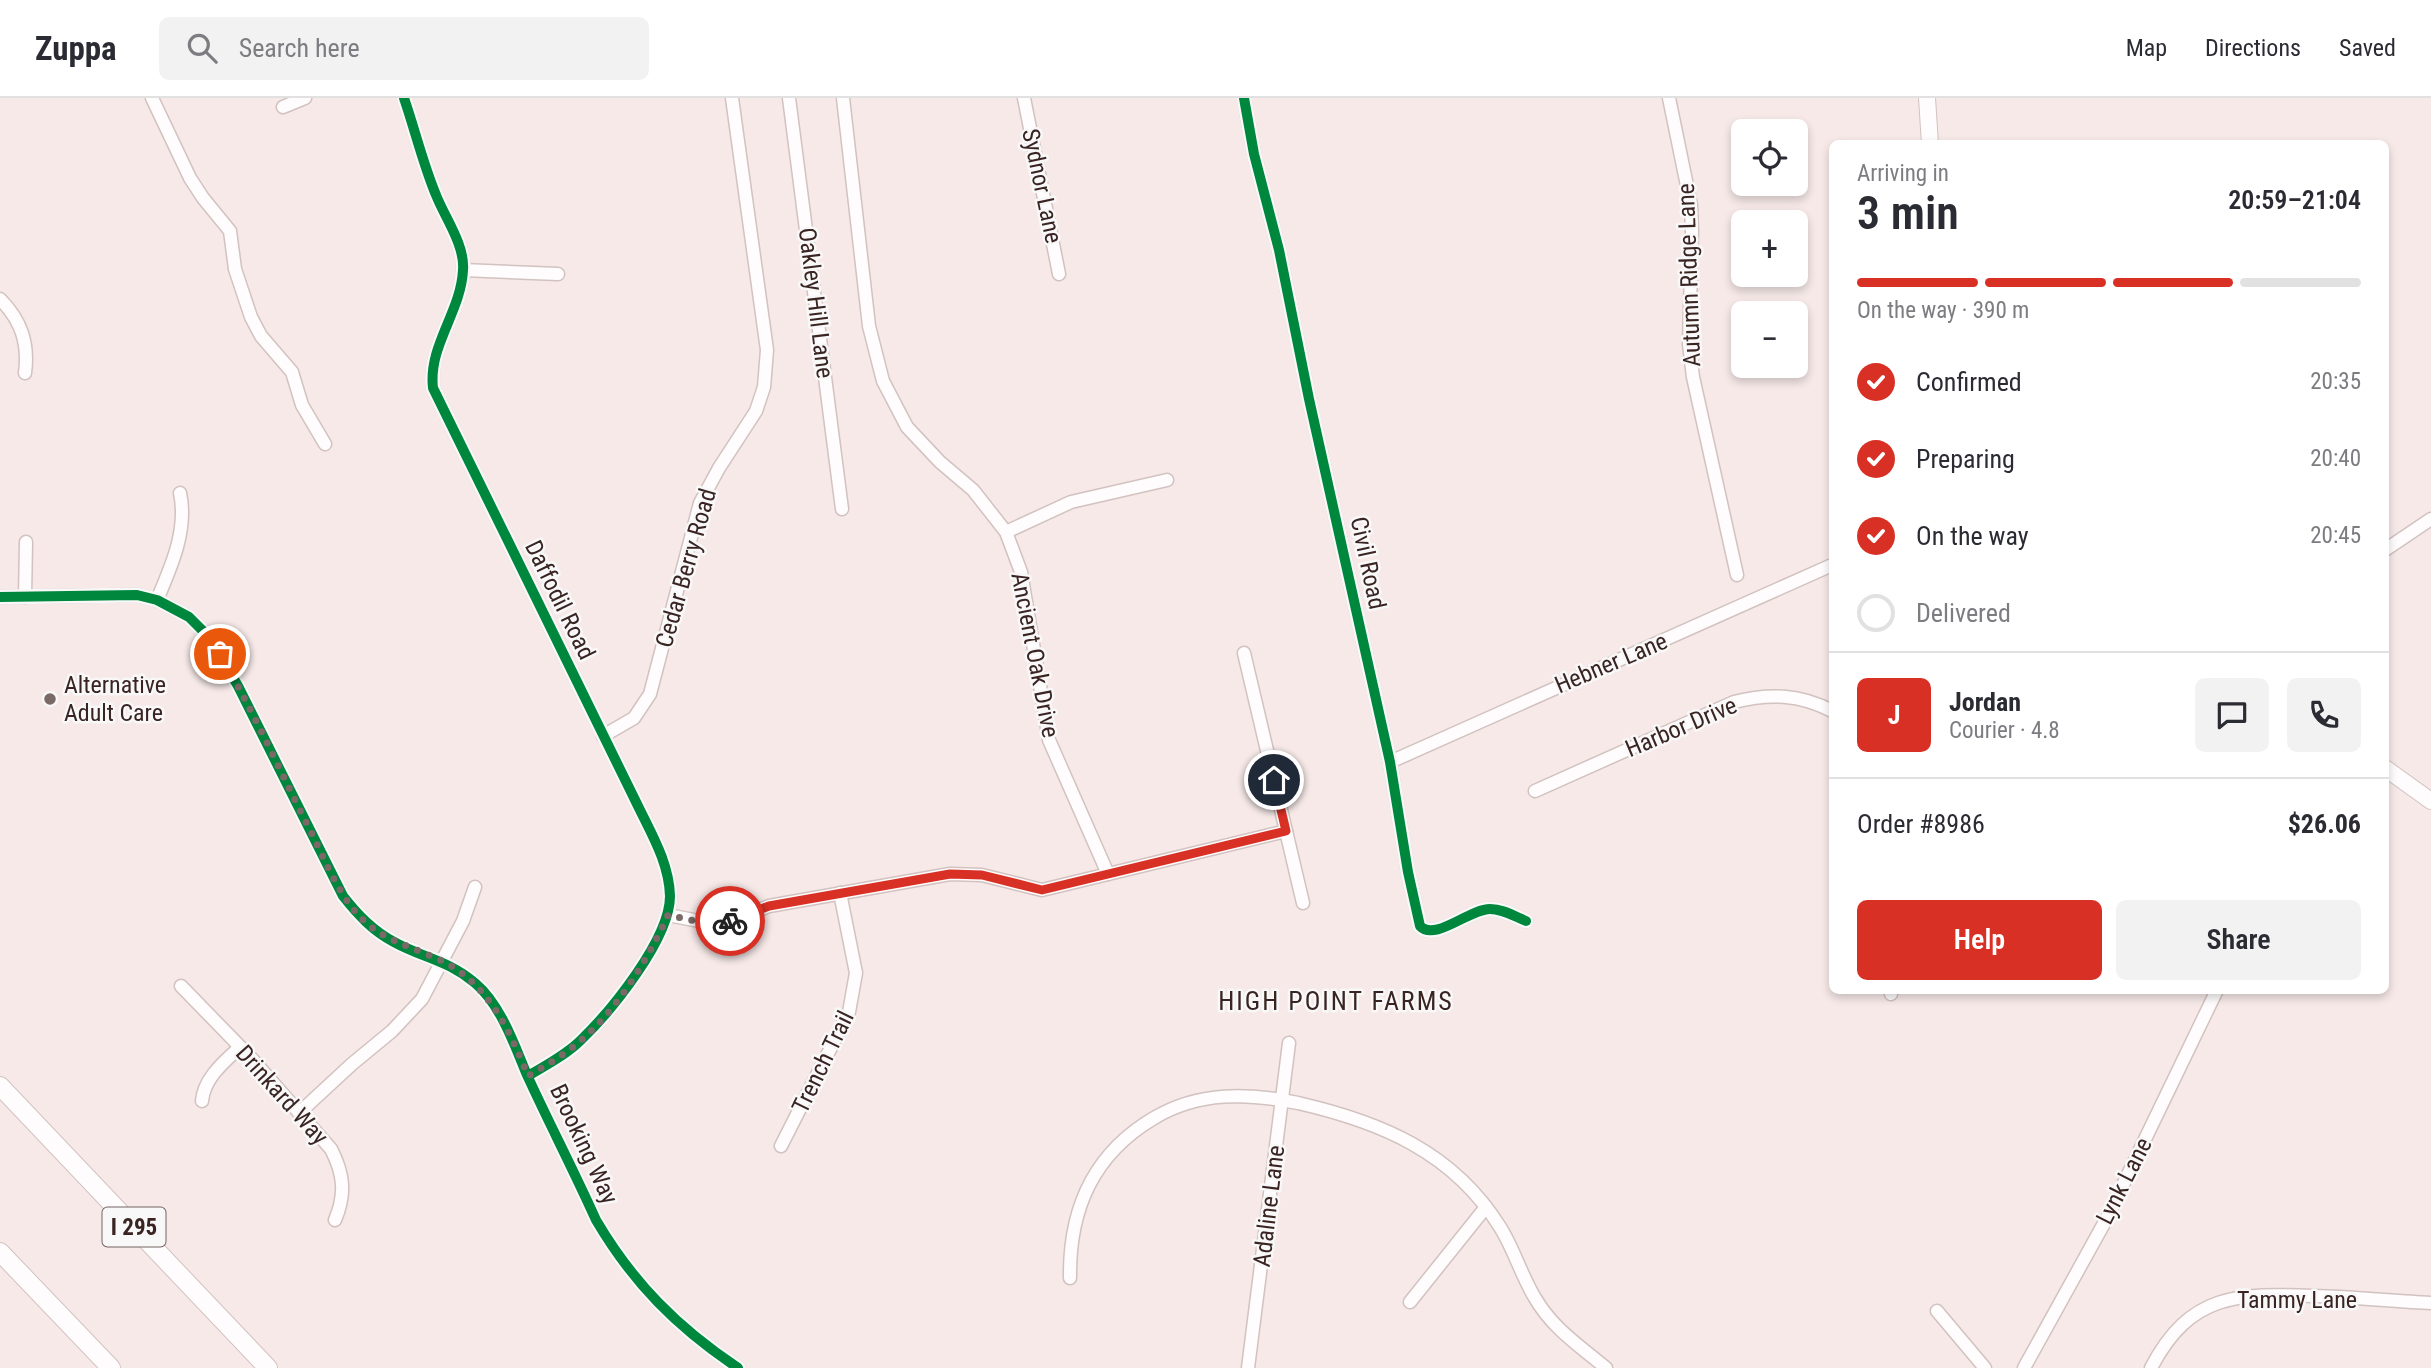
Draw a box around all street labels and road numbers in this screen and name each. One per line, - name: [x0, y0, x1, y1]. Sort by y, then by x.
- street label: Sydnor Lane: [1016, 126, 1068, 246]
- street label: Autumn Ridge Lane: [1672, 183, 1706, 367]
- street label: Oakley Hill Lane: [793, 226, 839, 380]
- street label: Cedar Berry Road: [650, 485, 722, 651]
- street label: Civil Road: [1345, 514, 1391, 612]
- street label: Daffodil Road: [519, 536, 601, 664]
- street label: Ancient Oak Drive: [1005, 570, 1065, 740]
- street label: Hebner Lane: [1551, 627, 1671, 699]
- street label: Harbor Drive: [1621, 691, 1741, 763]
- street label: Trench Trail: [786, 1006, 860, 1118]
- street label: Drinkard Way: [230, 1039, 334, 1151]
- street label: Brooking Way: [544, 1080, 624, 1208]
- street label: Lynk Lane: [2090, 1133, 2158, 1229]
- street label: Adaline Lane: [1248, 1144, 1290, 1268]
- road number: I 295: [102, 1208, 166, 1246]
- street label: Tammy Lane: [2237, 1286, 2357, 1314]

